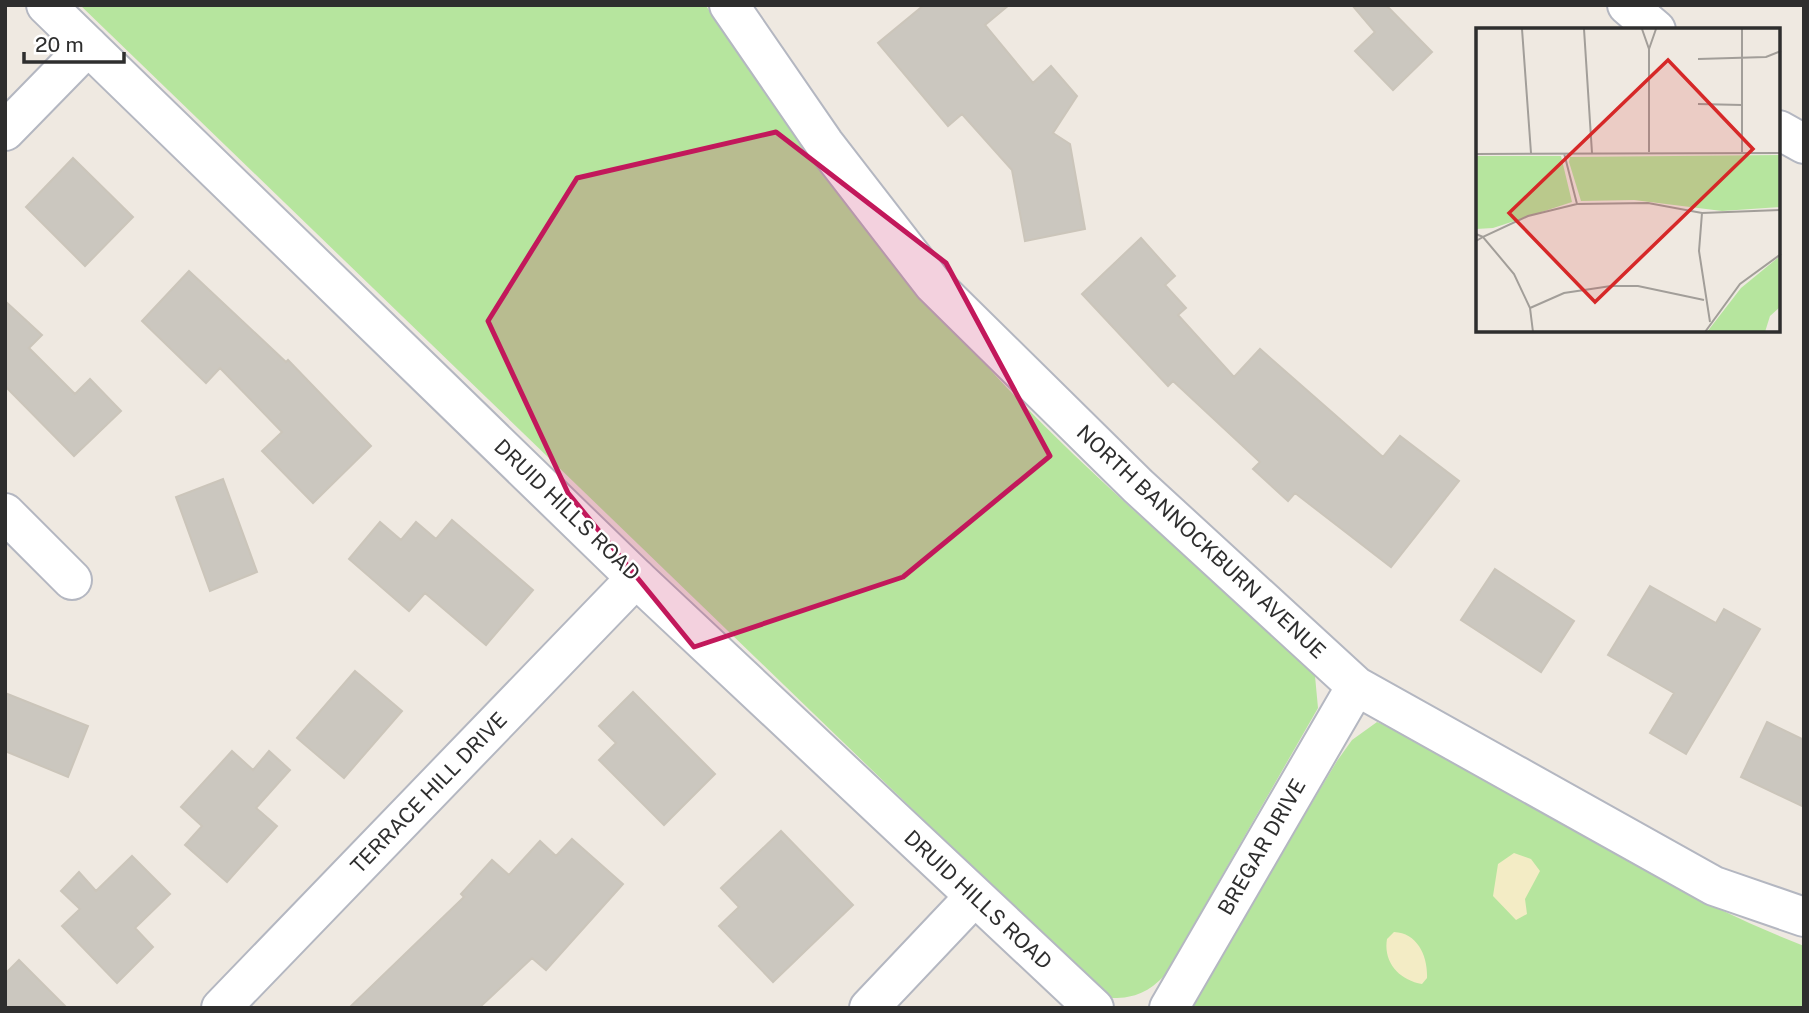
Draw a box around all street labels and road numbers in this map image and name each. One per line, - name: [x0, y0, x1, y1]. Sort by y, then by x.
- street label: NORTH BANNOCKBURN AVENUE: [1072, 420, 1331, 664]
- street label: DRUID HILLS ROAD: [489, 434, 645, 586]
- street label: TERRACE HILL DRIVE: [345, 707, 512, 878]
- street label: BREGAR DRIVE: [1212, 774, 1311, 919]
- street label: DRUID HILLS ROAD: [899, 825, 1057, 974]

